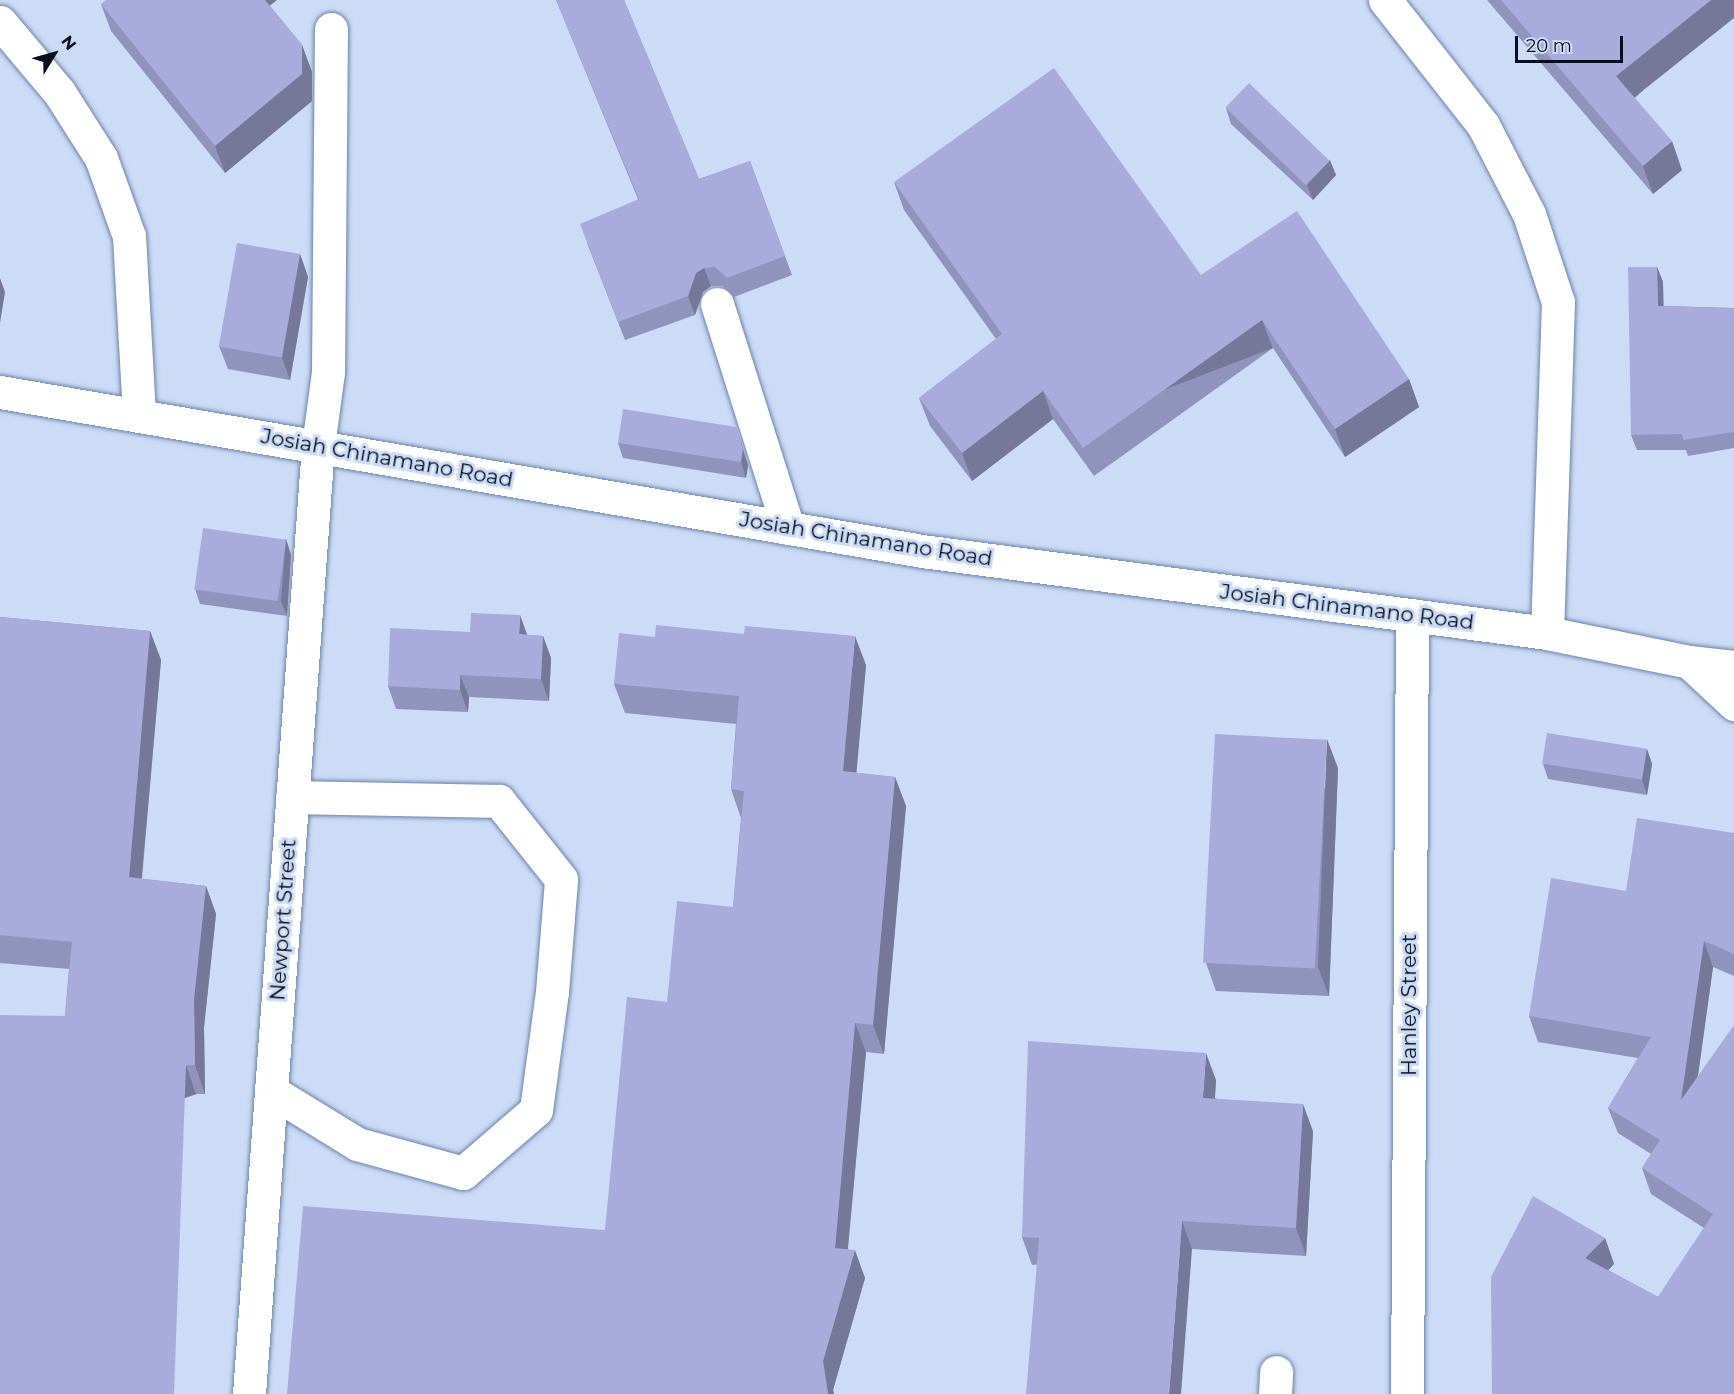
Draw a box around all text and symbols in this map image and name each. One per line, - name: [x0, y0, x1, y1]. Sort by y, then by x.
- north arrow: [24, 24, 84, 84]
- scale bar: [1518, 24, 1626, 62]
- text: N: [57, 32, 80, 54]
- text: 20 m: [1526, 35, 1572, 57]
- street label: Josiah Chinamano Road: [259, 423, 515, 493]
- street label: Josiah Chinamano Road: [738, 507, 994, 571]
- street label: Josiah Chinamano Road: [1219, 579, 1475, 635]
- street label: Newport Street: [265, 838, 301, 1002]
- street label: Hanley Street: [1396, 934, 1422, 1076]

